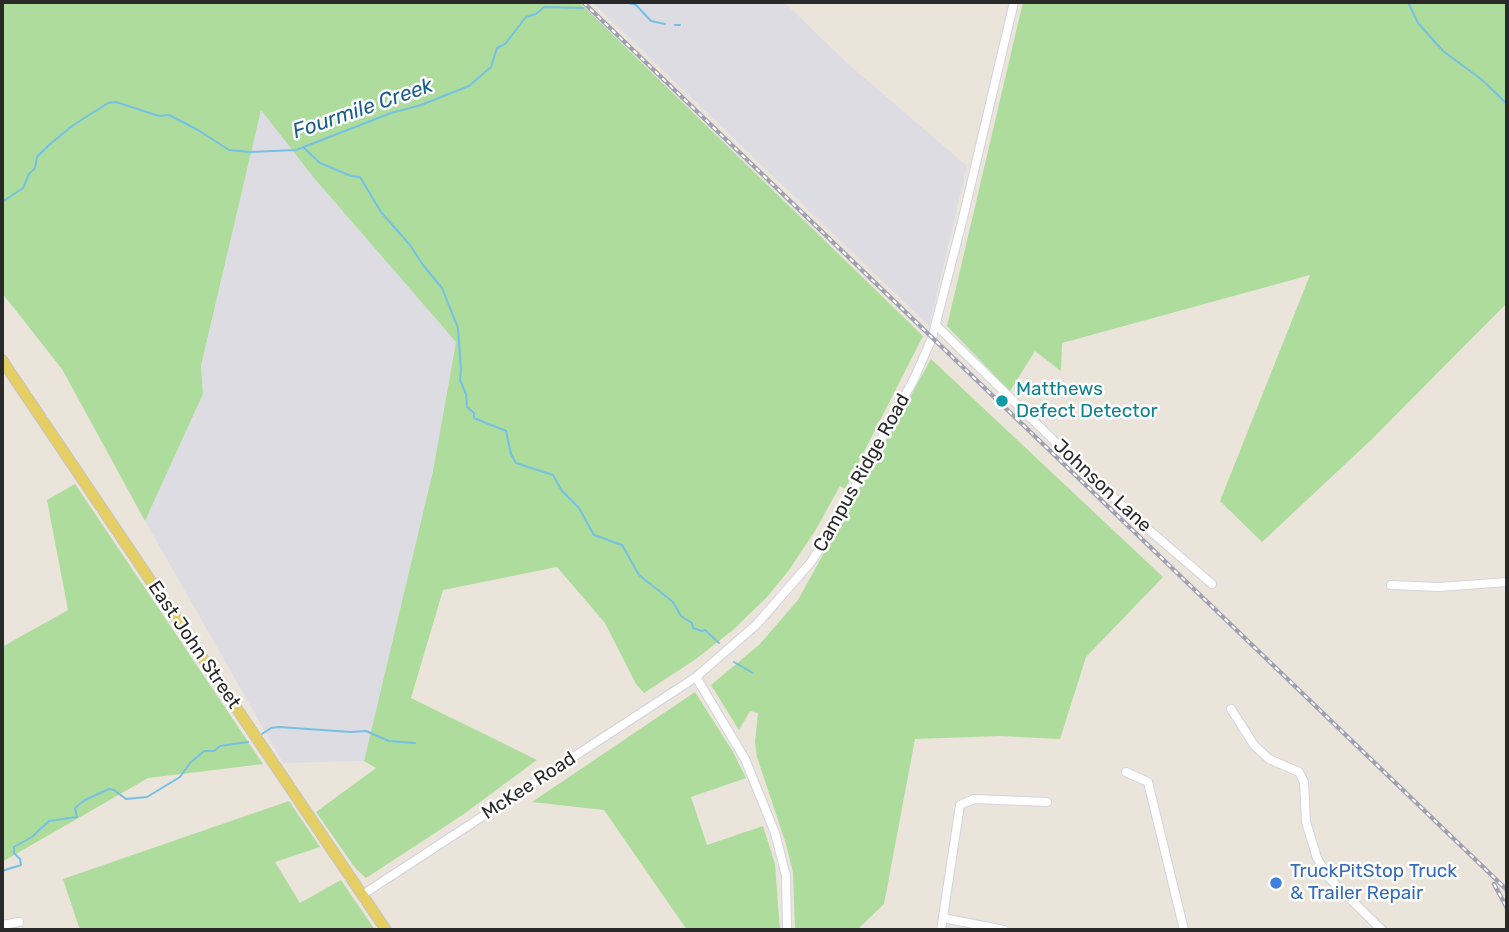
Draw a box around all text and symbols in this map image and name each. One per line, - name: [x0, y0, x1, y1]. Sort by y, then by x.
- water label: Fourmile Creek: [290, 73, 436, 145]
- place label: Matthews Defect Detector: [1016, 379, 1158, 423]
- street label: Campus Ridge Road: [809, 390, 915, 556]
- marker: Matthews Defect Detector: [994, 393, 1010, 409]
- street label: Johnson Lane: [1048, 435, 1156, 537]
- street label: East John Street: [143, 577, 245, 713]
- street label: McKee Road: [478, 747, 580, 825]
- place label: TruckPitStop Truck & Trailer Repair: [1290, 861, 1457, 905]
- marker: TruckPitStop Truck & Trailer Repair: [1268, 875, 1284, 891]

